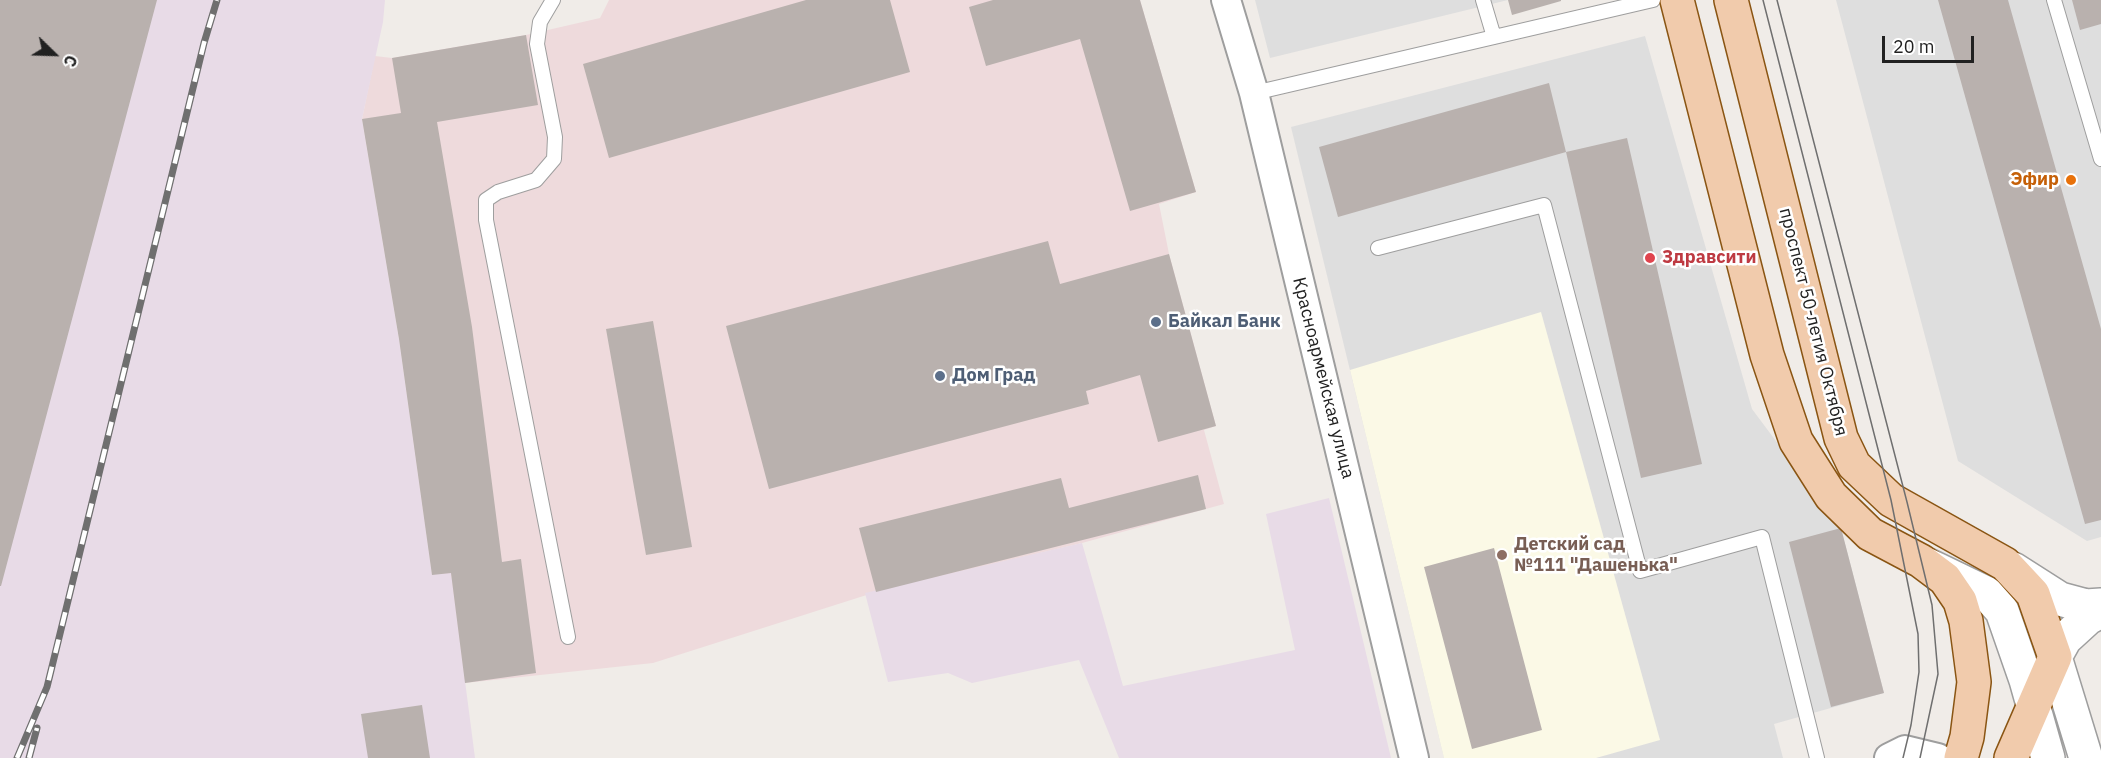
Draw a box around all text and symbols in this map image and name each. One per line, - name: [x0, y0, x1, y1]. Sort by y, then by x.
- north arrow: [24, 24, 84, 84]
- scale bar: [1885, 24, 1976, 62]
- text: 20 m: [1893, 35, 1935, 58]
- text: С: [59, 52, 82, 70]
- place label: Эфир: [2010, 169, 2059, 191]
- marker: Эфир: [2064, 173, 2078, 187]
- street label: проспект 50-летия Октября: [1774, 206, 1852, 438]
- place label: Здравсити: [1662, 247, 1756, 269]
- marker: Здравсити: [1643, 251, 1657, 265]
- street label: Красноармейская улица: [1287, 275, 1359, 481]
- place label: Байкал Банк: [1168, 311, 1281, 333]
- marker: Байкал Банк: [1149, 315, 1163, 329]
- place label: Дом Град: [952, 365, 1035, 387]
- marker: Дом Град: [933, 369, 947, 383]
- place label: Детский сад №111 "Дашенька": [1514, 534, 1678, 576]
- marker: Детский сад №111 "Дашенька": [1495, 548, 1509, 562]

